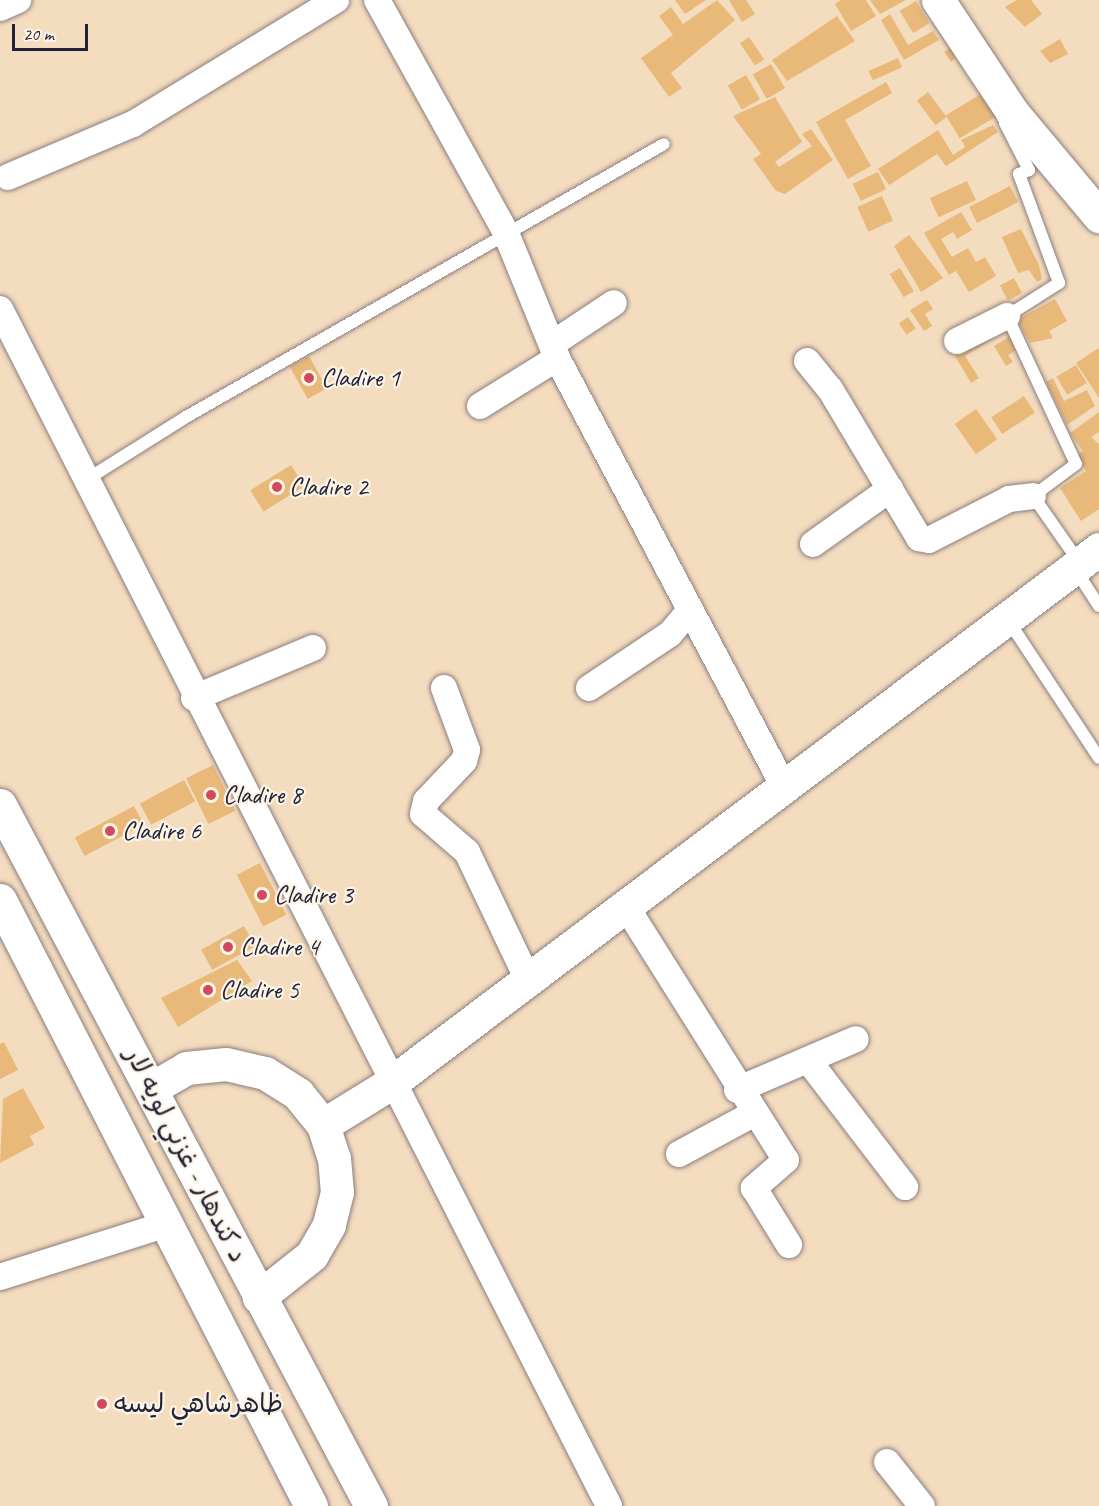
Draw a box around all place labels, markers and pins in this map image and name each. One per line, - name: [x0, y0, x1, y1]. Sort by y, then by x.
- place label: Cladire 1: [321, 362, 400, 394]
- marker: Cladire 1: [302, 371, 316, 385]
- place label: Cladire 2: [289, 471, 368, 503]
- marker: Cladire 2: [270, 480, 284, 494]
- place label: Cladire 8: [223, 779, 302, 811]
- marker: Cladire 8: [204, 788, 218, 802]
- place label: Cladire 6: [122, 815, 201, 847]
- marker: Cladire 6: [103, 824, 117, 838]
- place label: Cladire 3: [274, 879, 353, 911]
- marker: Cladire 3: [255, 888, 269, 902]
- place label: Cladire 4: [240, 931, 319, 963]
- marker: Cladire 4: [221, 940, 235, 954]
- place label: Cladire 5: [220, 974, 299, 1006]
- marker: Cladire 5: [201, 983, 215, 997]
- place label: ظاهرشاهي لیسه: [114, 1388, 283, 1420]
- marker: ظاهرشاهي لیسه: [95, 1397, 109, 1411]

